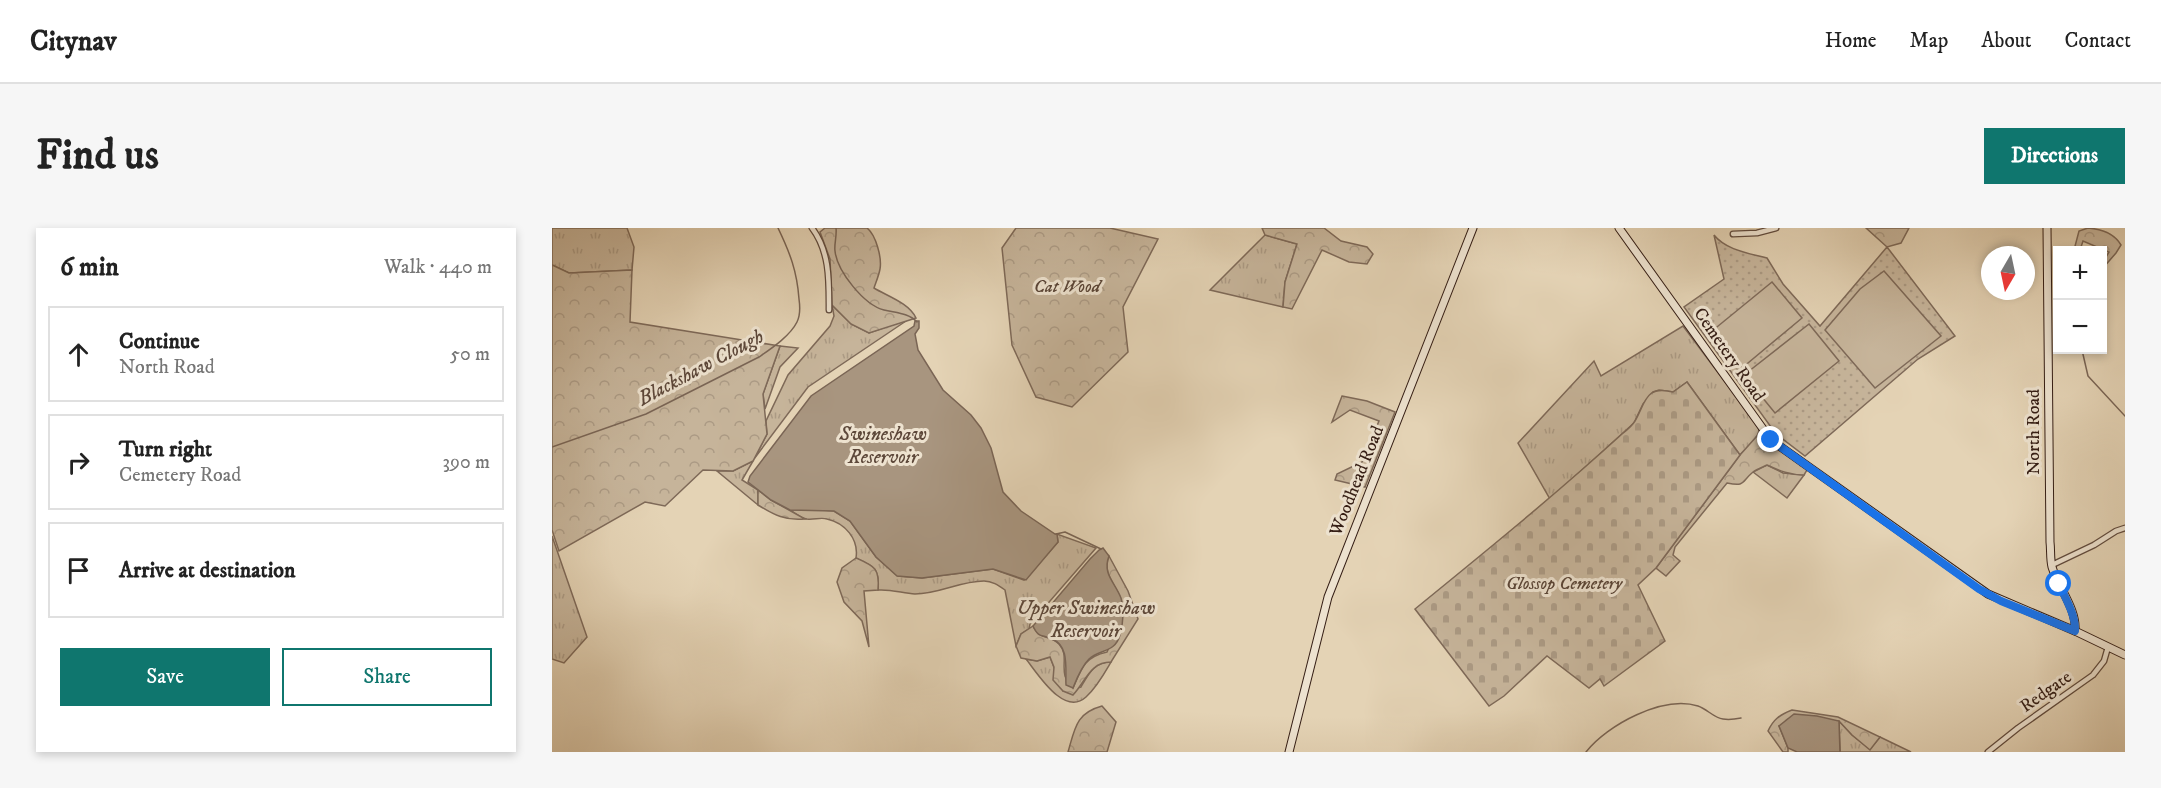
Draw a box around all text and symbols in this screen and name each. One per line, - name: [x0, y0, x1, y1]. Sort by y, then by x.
- text: Citynav: [30, 24, 117, 59]
- text: Home: [1825, 28, 1877, 54]
- text: Map: [1910, 28, 1948, 54]
- text: About: [1981, 28, 2032, 54]
- text: Contact: [2065, 28, 2131, 54]
- button: Directions: [1984, 128, 2125, 184]
- text: Find us: [36, 130, 159, 182]
- north arrow: [1981, 246, 2035, 300]
- map controls: [2053, 246, 2107, 354]
- button: +: [2053, 246, 2107, 300]
- text: 6 min: [60, 251, 119, 284]
- text: Walk · 440 m: [384, 255, 492, 280]
- park label: Cat Wood: [1034, 276, 1103, 298]
- button: −: [2053, 300, 2107, 354]
- street label: Cemetery Road: [1688, 304, 1770, 406]
- water label: Blackshaw Clough: [633, 324, 768, 412]
- text: Continue: [119, 328, 200, 355]
- icon: ahead: [62, 338, 95, 371]
- text: 50 m: [450, 342, 490, 367]
- text: North Road: [119, 355, 215, 380]
- street label: North Road: [2023, 389, 2045, 475]
- water label: Swineshaw Reservoir: [838, 422, 927, 470]
- street label: Woodhead Road: [1325, 423, 1389, 540]
- route end: [1757, 426, 1783, 452]
- text: Turn right: [119, 436, 212, 463]
- icon: right: [62, 446, 95, 479]
- text: 390 m: [442, 450, 490, 475]
- text: Cemetery Road: [119, 463, 241, 488]
- icon: arrive: [62, 554, 95, 587]
- text: Arrive at destination: [119, 557, 296, 584]
- route start: [2045, 570, 2071, 596]
- park label: Glossop Cemetery: [1506, 573, 1623, 595]
- water label: Upper Swineshaw Reservoir: [1017, 596, 1155, 644]
- button: Save: [60, 648, 270, 706]
- button: Share: [282, 648, 492, 706]
- street label: Redgate: [2016, 666, 2076, 718]

